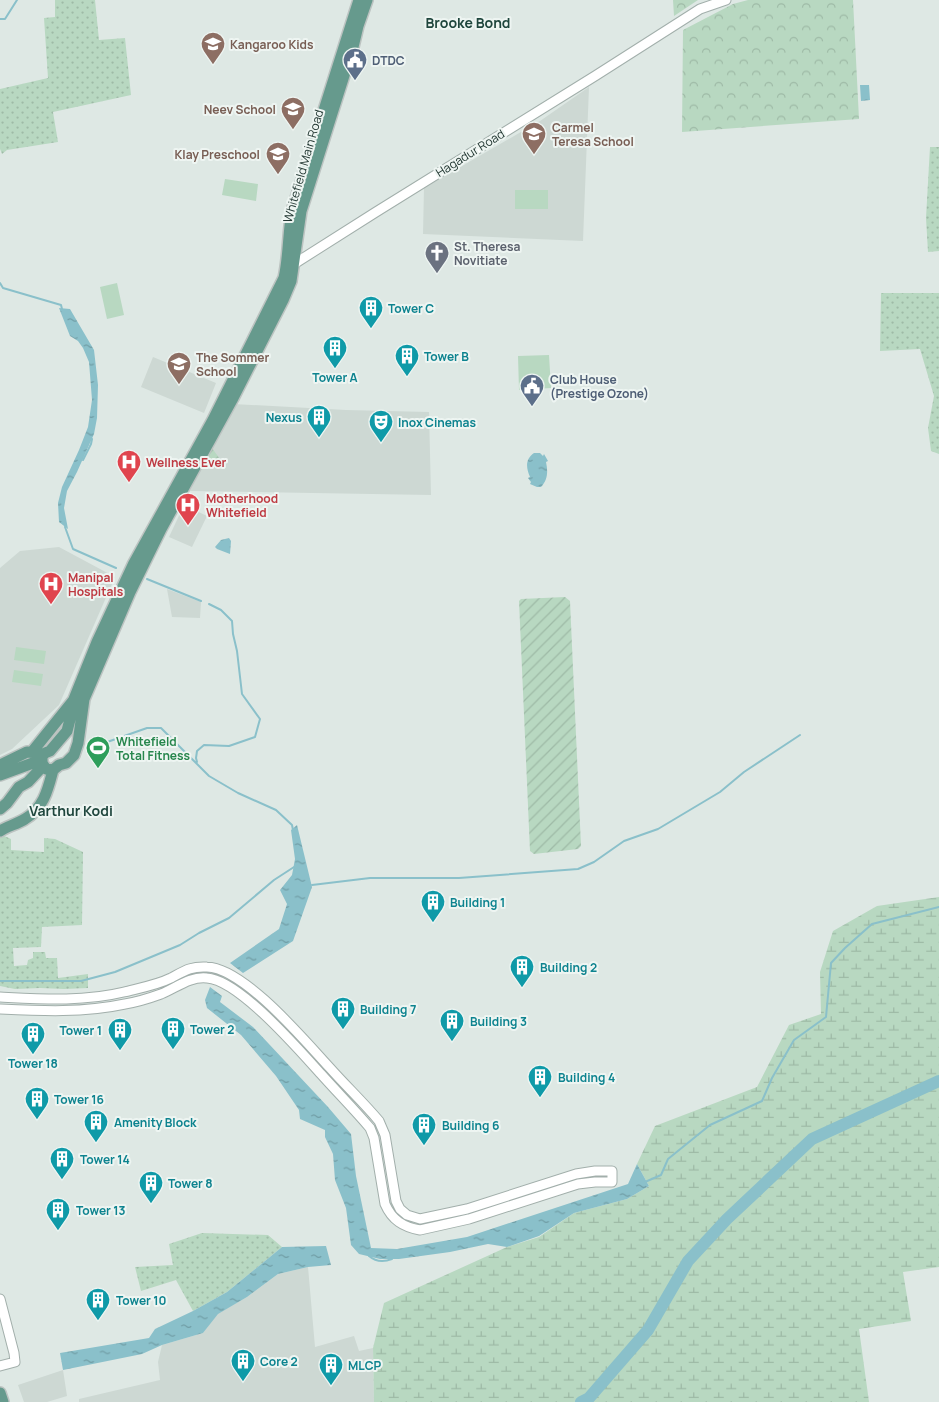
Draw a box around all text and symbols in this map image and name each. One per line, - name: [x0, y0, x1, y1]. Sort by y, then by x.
- district label: Brooke Bond: [426, 13, 510, 32]
- school or university icon: Kangaroo Kids: [200, 31, 226, 65]
- place label: Kangaroo Kids: [230, 36, 314, 53]
- public building icon: DTDC: [342, 47, 368, 81]
- place label: DTDC: [372, 52, 405, 69]
- school or university icon: Neev School: [280, 96, 306, 130]
- place label: Neev School: [204, 101, 276, 118]
- street label: Whitefield Main Road: [279, 108, 327, 224]
- place label: Carmel Teresa School: [552, 119, 634, 150]
- school or university icon: Carmel Teresa School: [521, 121, 547, 155]
- street label: Hagadur Road: [432, 125, 508, 181]
- school or university icon: Klay Preschool: [265, 141, 291, 175]
- place label: Klay Preschool: [175, 146, 260, 163]
- place label: St. Theresa Novitiate: [454, 238, 521, 269]
- church icon: St. Theresa Novitiate: [424, 240, 450, 274]
- building icon: Tower C: [358, 295, 384, 329]
- place label: Tower C: [388, 300, 434, 317]
- building icon: Tower A: [322, 335, 348, 369]
- building icon: Tower B: [394, 343, 420, 377]
- place label: Tower B: [424, 348, 469, 365]
- place label: The Sommer School: [196, 349, 269, 380]
- school or university icon: The Sommer School: [166, 351, 192, 385]
- place label: Tower A: [312, 369, 358, 386]
- place label: Club House (Prestige Ozone): [550, 371, 649, 402]
- public building icon: Club House (Prestige Ozone): [519, 373, 545, 407]
- building icon: Nexus: [306, 404, 332, 438]
- place label: Nexus: [266, 409, 302, 426]
- theatre icon: Inox Cinemas: [368, 409, 394, 443]
- place label: Inox Cinemas: [398, 414, 476, 431]
- hospital icon: Wellness Ever: [116, 449, 142, 483]
- place label: Wellness Ever: [146, 454, 227, 471]
- place label: Motherhood Whitefield: [206, 490, 278, 521]
- hospital icon: Motherhood Whitefield: [175, 492, 201, 526]
- place label: Manipal Hospitals: [68, 569, 124, 600]
- hospital icon: Manipal Hospitals: [38, 571, 64, 605]
- place label: Whitefield Total Fitness: [116, 733, 191, 764]
- sports icon: Whitefield Total Fitness: [85, 735, 111, 769]
- district label: Varthur Kodi: [29, 801, 113, 820]
- building icon: Building 1: [420, 889, 446, 923]
- place label: Building 1: [450, 894, 505, 911]
- building icon: Building 2: [509, 954, 535, 988]
- place label: Building 2: [540, 959, 597, 976]
- building icon: Building 7: [330, 996, 356, 1030]
- place label: Building 7: [360, 1001, 416, 1018]
- building icon: Building 3: [439, 1008, 465, 1042]
- place label: Building 3: [470, 1013, 527, 1030]
- building icon: Tower 2: [160, 1016, 186, 1050]
- building icon: Tower 1: [107, 1017, 133, 1051]
- building icon: Tower 18: [20, 1021, 46, 1055]
- place label: Tower 2: [190, 1021, 234, 1038]
- place label: Tower 1: [59, 1022, 102, 1039]
- place label: Tower 18: [8, 1055, 58, 1072]
- building icon: Building 4: [527, 1064, 553, 1098]
- place label: Building 4: [558, 1069, 615, 1086]
- building icon: Tower 16: [24, 1086, 50, 1120]
- place label: Tower 16: [54, 1091, 104, 1108]
- building icon: Amenity Block: [83, 1109, 109, 1143]
- building icon: Building 6: [411, 1112, 437, 1146]
- place label: Amenity Block: [114, 1114, 197, 1131]
- place label: Building 6: [442, 1117, 499, 1134]
- building icon: Tower 14: [49, 1146, 75, 1180]
- place label: Tower 14: [80, 1151, 130, 1168]
- building icon: Tower 8: [138, 1170, 164, 1204]
- place label: Tower 8: [168, 1175, 213, 1192]
- building icon: Tower 13: [45, 1197, 71, 1231]
- place label: Tower 13: [76, 1202, 126, 1219]
- building icon: Tower 10: [85, 1287, 111, 1321]
- place label: Tower 10: [116, 1292, 167, 1309]
- building icon: Core 2: [230, 1348, 256, 1382]
- building icon: MLCP: [318, 1352, 344, 1386]
- place label: Core 2: [260, 1353, 298, 1370]
- place label: MLCP: [348, 1357, 382, 1374]

